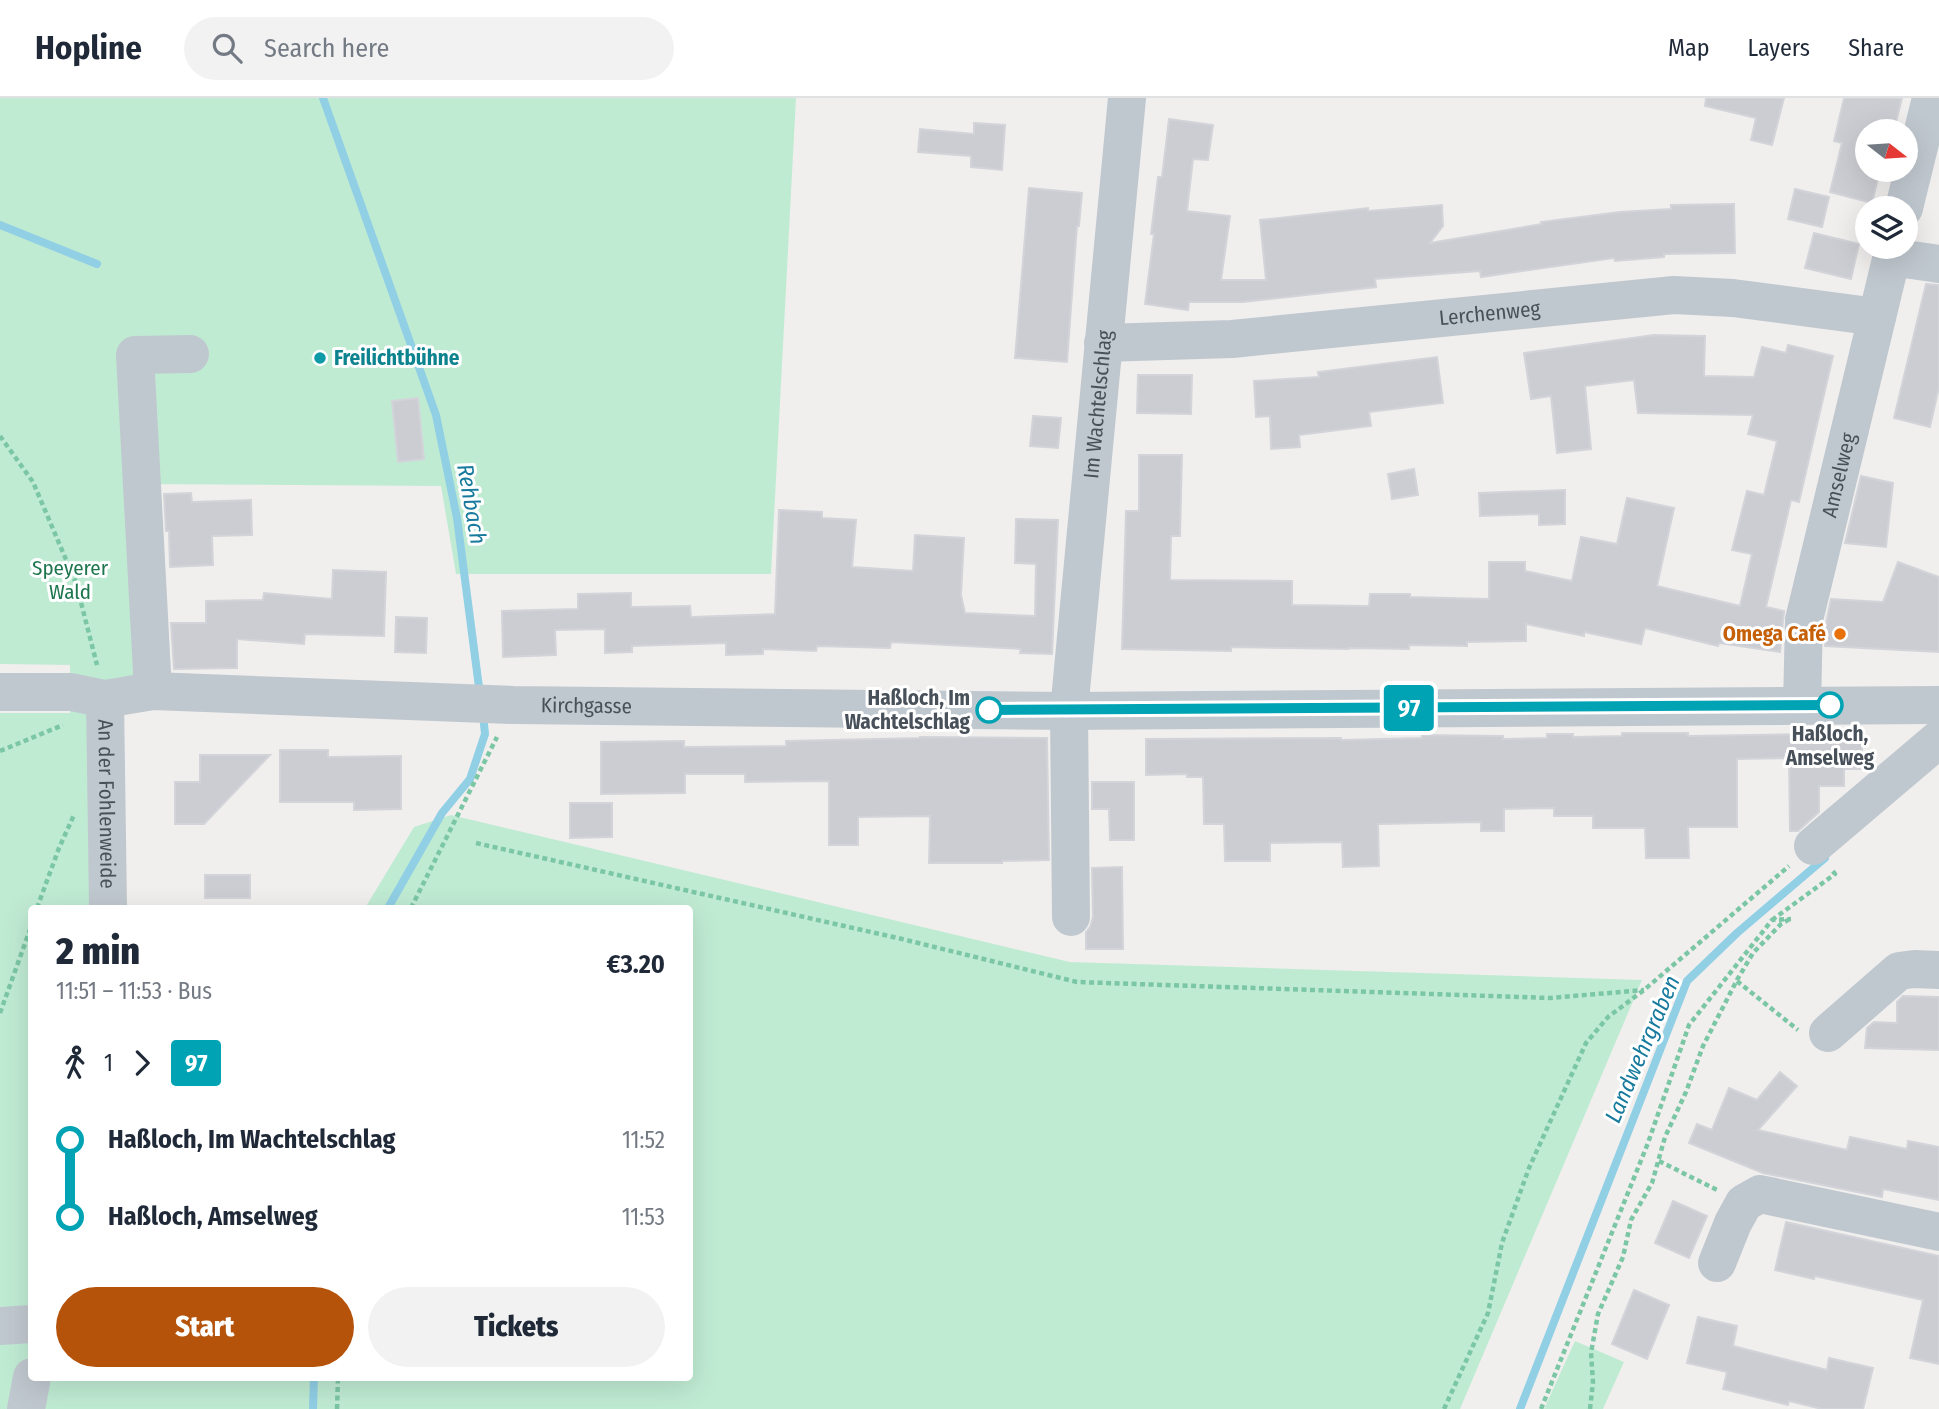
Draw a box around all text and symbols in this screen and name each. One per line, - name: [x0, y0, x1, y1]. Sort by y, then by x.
- search box: [184, 17, 674, 80]
- text: Hopline: [35, 28, 142, 68]
- icon: search: [208, 29, 246, 67]
- text: Search here: [264, 33, 389, 64]
- text: Map: [1668, 34, 1710, 62]
- text: Layers: [1748, 34, 1810, 62]
- text: Share: [1848, 34, 1904, 62]
- north arrow: [1855, 119, 1918, 182]
- map controls: [1855, 119, 1918, 259]
- button: layers: [1855, 196, 1918, 259]
- street label: Lerchenweg: [1438, 295, 1542, 331]
- street label: Im Wachtelschlag: [1078, 329, 1118, 480]
- place label: Freilichtbühne: [334, 345, 460, 371]
- marker: Freilichtbühne: [312, 350, 328, 366]
- street label: Amselweg: [1816, 430, 1862, 520]
- water label: Rehbach: [451, 462, 493, 546]
- park label: Speyerer Wald: [32, 555, 109, 605]
- place label: Omega Café: [1723, 621, 1826, 647]
- marker: Omega Café: [1832, 626, 1848, 642]
- place label: Haßloch, Im Wachtelschlag: [845, 685, 971, 735]
- line badge: 97: [1378, 685, 1440, 731]
- street label: Kirchgasse: [541, 692, 632, 719]
- marker: Haßloch, Amselweg: [1817, 692, 1843, 718]
- text: 97: [1398, 694, 1420, 722]
- marker: Haßloch, Im Wachtelschlag: [976, 697, 1002, 723]
- street label: An der Fohlenweide: [92, 719, 121, 889]
- place label: Haßloch, Amselweg: [1785, 721, 1875, 771]
- text: 2 min: [56, 928, 140, 974]
- text: €3.20: [607, 949, 665, 980]
- water label: Landwehrgraben: [1598, 971, 1686, 1127]
- text: 11:51 – 11:53 · Bus: [56, 977, 212, 1005]
- icon: walk: [56, 1044, 94, 1082]
- icon: forward: [123, 1044, 161, 1082]
- text: 1: [104, 1049, 113, 1077]
- text: 97: [185, 1049, 207, 1077]
- text: Haßloch, Im Wachtelschlag: [108, 1124, 395, 1155]
- text: 11:52: [622, 1126, 665, 1154]
- text: Haßloch, Amselweg: [108, 1201, 318, 1232]
- text: 11:53: [622, 1203, 665, 1231]
- button: Start: [56, 1287, 354, 1367]
- button: Tickets: [368, 1287, 665, 1367]

